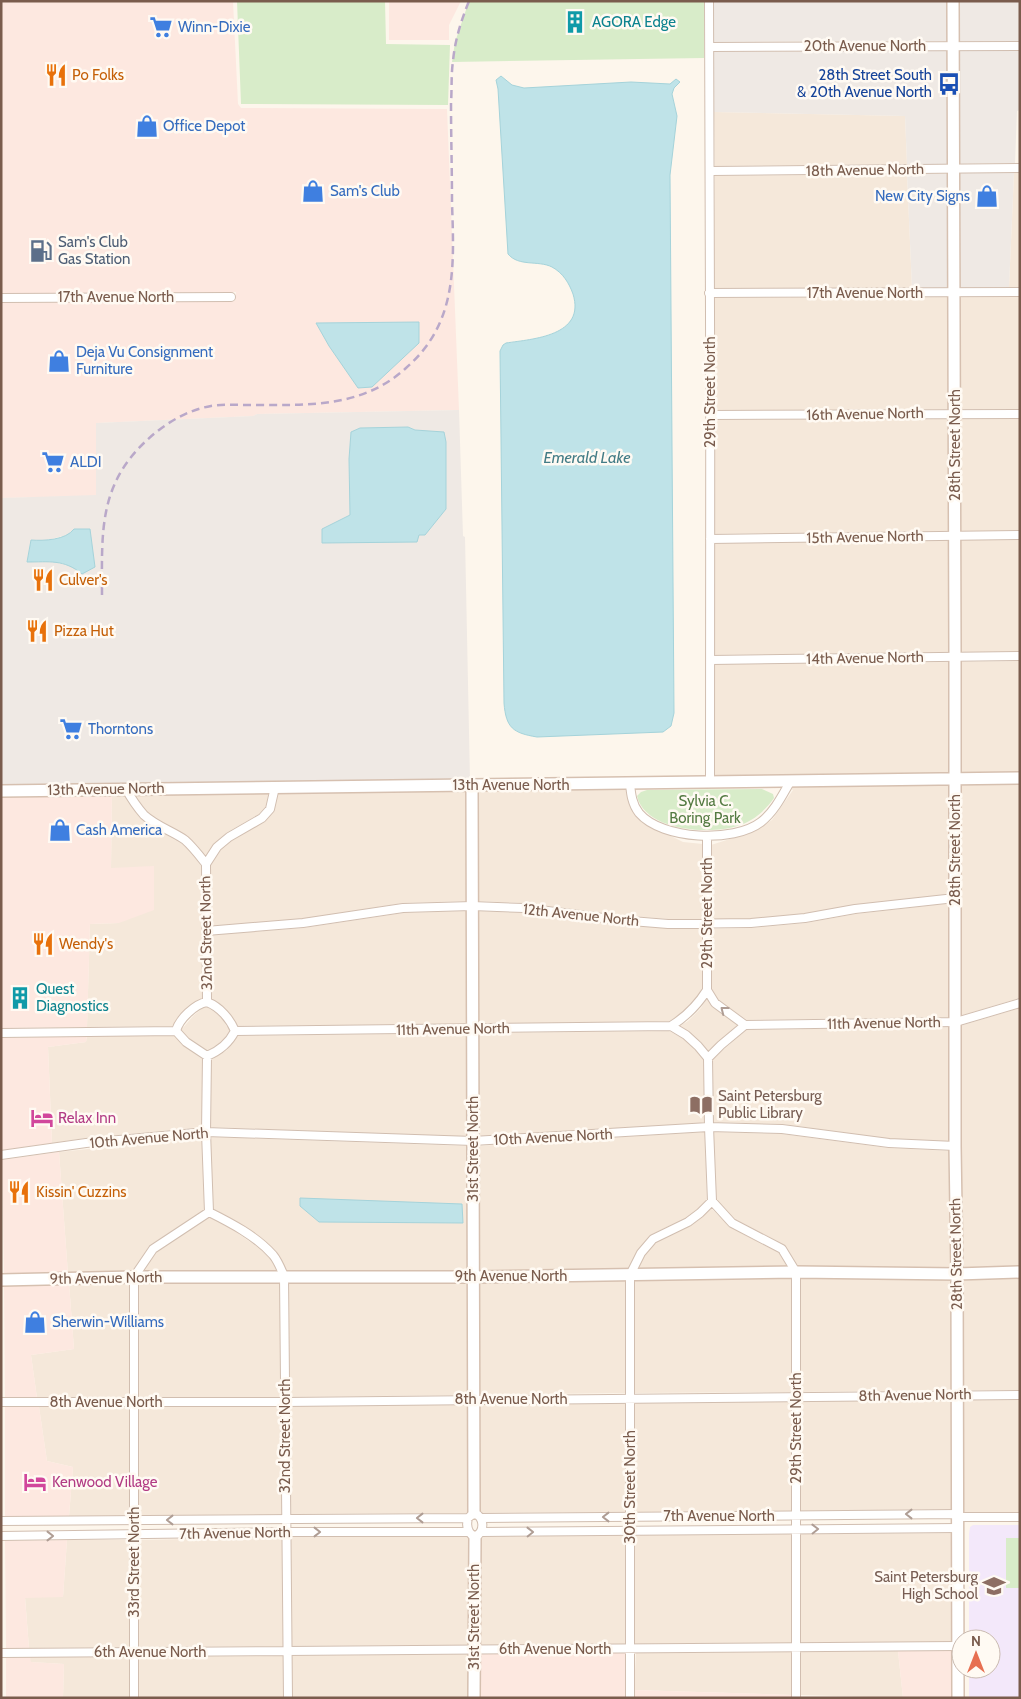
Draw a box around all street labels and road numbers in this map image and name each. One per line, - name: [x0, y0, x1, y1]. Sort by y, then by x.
- street label: 20th Avenue North: [804, 37, 926, 55]
- street label: 18th Avenue North: [806, 160, 924, 180]
- street label: 17th Avenue North: [807, 284, 923, 302]
- street label: 17th Avenue North: [58, 288, 174, 306]
- street label: 29th Street North: [701, 336, 719, 448]
- street label: 28th Street North: [946, 389, 964, 501]
- street label: 16th Avenue North: [806, 404, 924, 424]
- street label: 15th Avenue North: [806, 527, 924, 547]
- street label: 14th Avenue North: [806, 648, 924, 668]
- street label: 13th Avenue North: [452, 776, 570, 794]
- street label: 13th Avenue North: [47, 779, 165, 799]
- street label: 28th Street North: [946, 794, 964, 906]
- street label: 29th Street North: [698, 857, 716, 969]
- street label: 32nd Street North: [196, 876, 216, 990]
- street label: 12th Avenue North: [522, 900, 640, 930]
- street label: 11th Avenue North: [827, 1013, 941, 1033]
- street label: 11th Avenue North: [396, 1019, 510, 1039]
- street label: 31st Street North: [464, 1096, 482, 1202]
- street label: 10th Avenue North: [89, 1124, 209, 1152]
- street label: 10th Avenue North: [493, 1125, 613, 1149]
- street label: 28th Street North: [946, 1198, 966, 1310]
- street label: 9th Avenue North: [455, 1267, 567, 1285]
- street label: 9th Avenue North: [50, 1268, 162, 1288]
- street label: 29th Street North: [787, 1372, 805, 1484]
- street label: 32nd Street North: [276, 1379, 294, 1493]
- street label: 8th Avenue North: [858, 1385, 972, 1405]
- street label: 8th Avenue North: [454, 1390, 568, 1408]
- street label: 8th Avenue North: [49, 1393, 163, 1411]
- street label: 30th Street North: [621, 1430, 639, 1544]
- street label: 33rd Street North: [125, 1507, 143, 1617]
- street label: 7th Avenue North: [663, 1507, 775, 1525]
- street label: 7th Avenue North: [179, 1523, 291, 1543]
- street label: 31st Street North: [465, 1564, 483, 1670]
- street label: 6th Avenue North: [499, 1640, 611, 1658]
- street label: 6th Avenue North: [94, 1643, 206, 1661]

